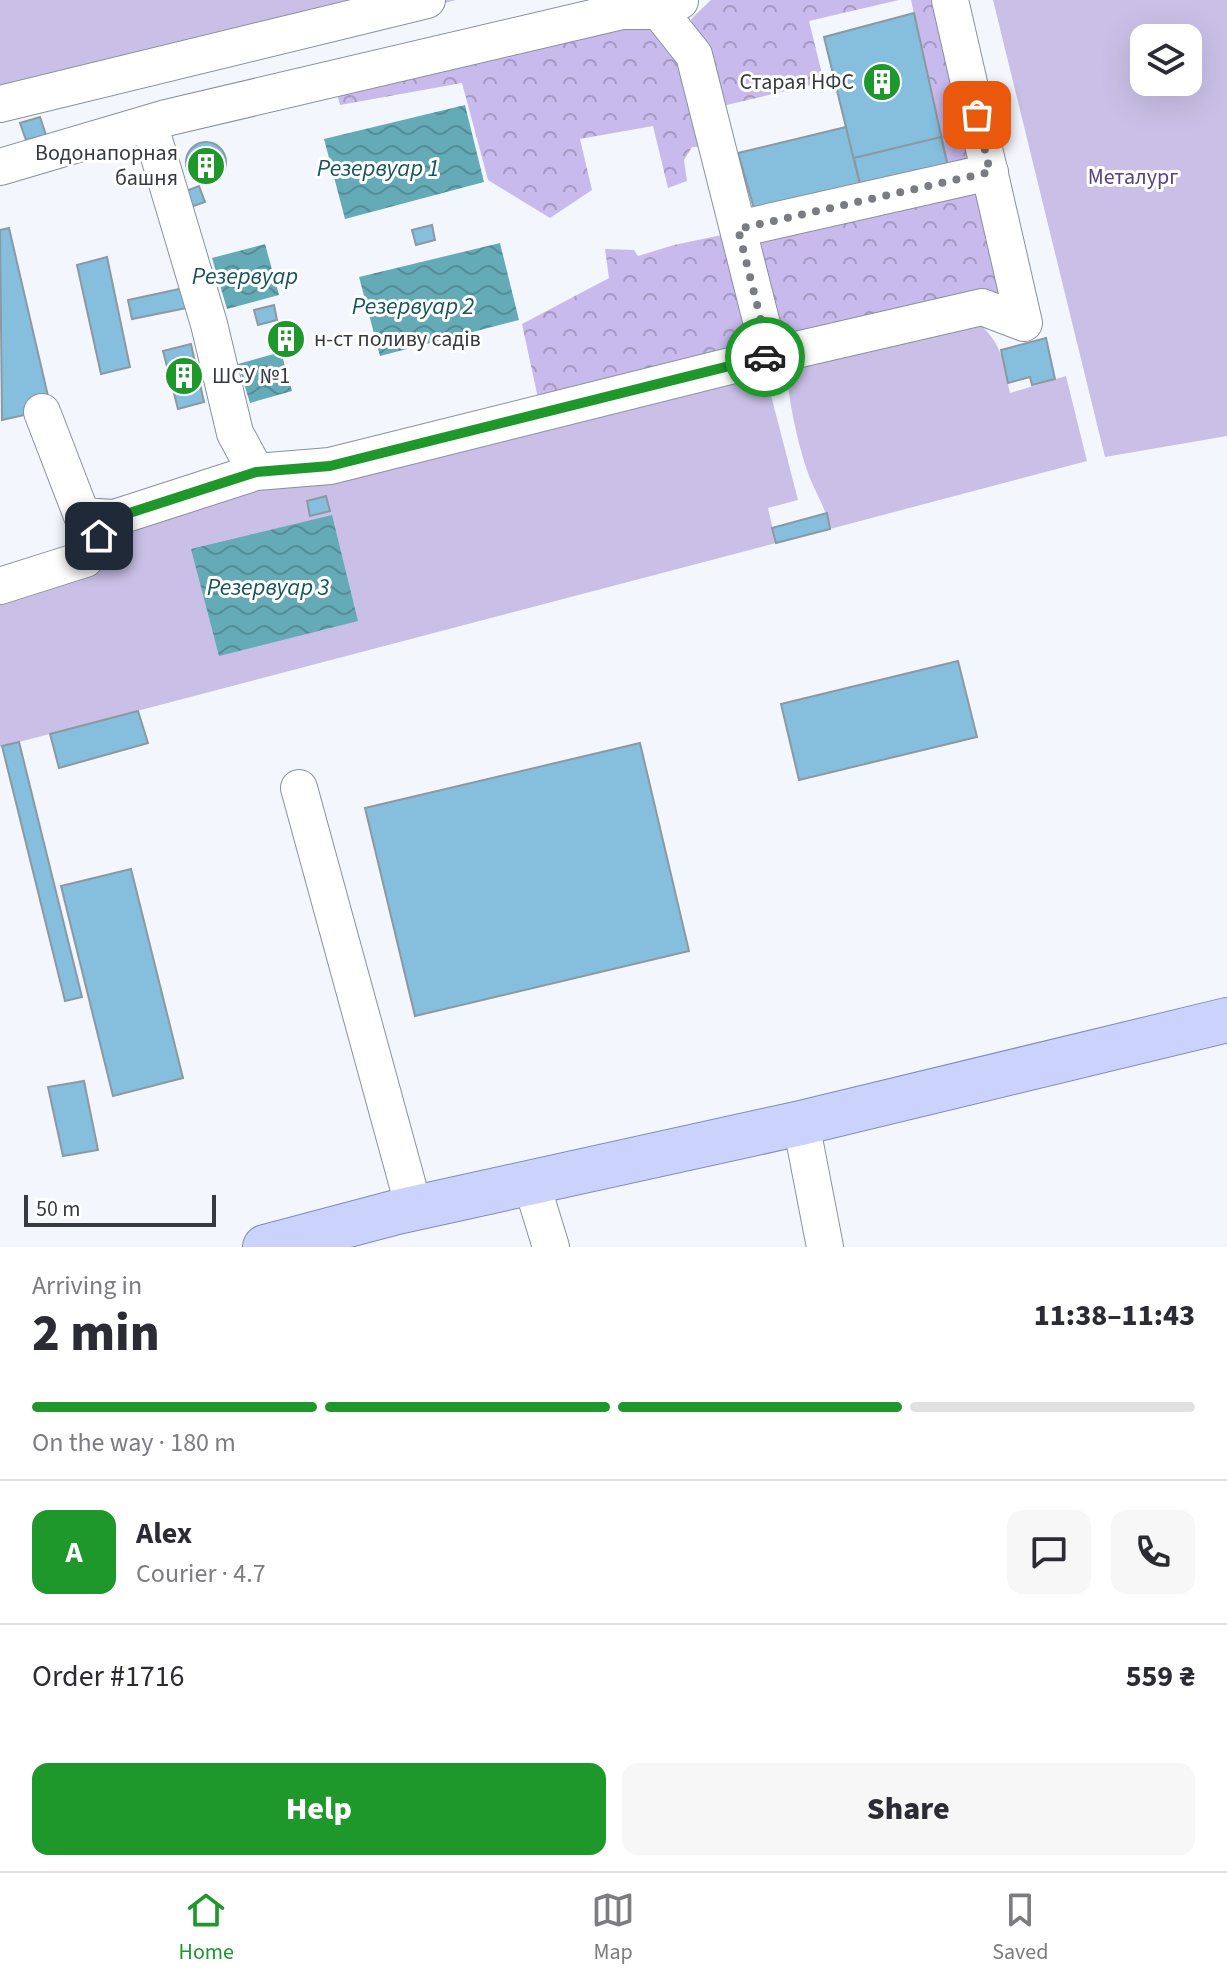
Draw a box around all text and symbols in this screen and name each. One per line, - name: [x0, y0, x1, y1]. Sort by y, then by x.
- map controls: [1130, 24, 1202, 96]
- button: layers: [1130, 24, 1202, 96]
- building icon: Старая НФС: [861, 61, 903, 103]
- place label: Старая НФС: [740, 66, 854, 98]
- pin: [943, 81, 1011, 149]
- icon: bag: [955, 93, 999, 137]
- place label: Водонапорная башня: [35, 137, 178, 194]
- building icon: Водонапорная башня: [185, 145, 227, 187]
- water label: Резервуар 1: [317, 151, 439, 186]
- park label: Металург: [1088, 161, 1178, 193]
- water label: Резервуар: [192, 259, 298, 294]
- water label: Резервуар 2: [352, 289, 474, 324]
- courier: [725, 317, 805, 397]
- building icon: н-ст поливу садів: [265, 318, 307, 360]
- place label: н-ст поливу садів: [314, 323, 481, 355]
- icon: car: [743, 335, 787, 379]
- building icon: ШСУ №1: [163, 355, 205, 397]
- place label: ШСУ №1: [212, 360, 290, 392]
- pin: [65, 502, 133, 570]
- icon: home: [77, 514, 121, 558]
- water label: Резервуар 3: [207, 570, 329, 605]
- scale bar: [24, 1191, 216, 1227]
- text: 50 m: [36, 1193, 81, 1225]
- text: Arriving in: [32, 1267, 142, 1304]
- text: 11:38–11:43: [1034, 1294, 1195, 1337]
- text: 2 min: [32, 1297, 160, 1371]
- text: On the way · 180 m: [32, 1424, 236, 1461]
- button: chat: [1007, 1510, 1091, 1594]
- button: phone: [1111, 1510, 1195, 1594]
- text: Alex: [136, 1512, 192, 1555]
- text: A: [65, 1531, 83, 1574]
- text: Courier · 4.7: [136, 1555, 266, 1592]
- text: Order #1716: [32, 1655, 185, 1698]
- text: 559 ₴: [1126, 1655, 1195, 1698]
- button: Help: [32, 1763, 606, 1855]
- button: Share: [622, 1763, 1195, 1855]
- tab: Home: [179, 1888, 234, 1968]
- tab: Map: [591, 1888, 635, 1968]
- tab: Saved: [992, 1888, 1048, 1968]

